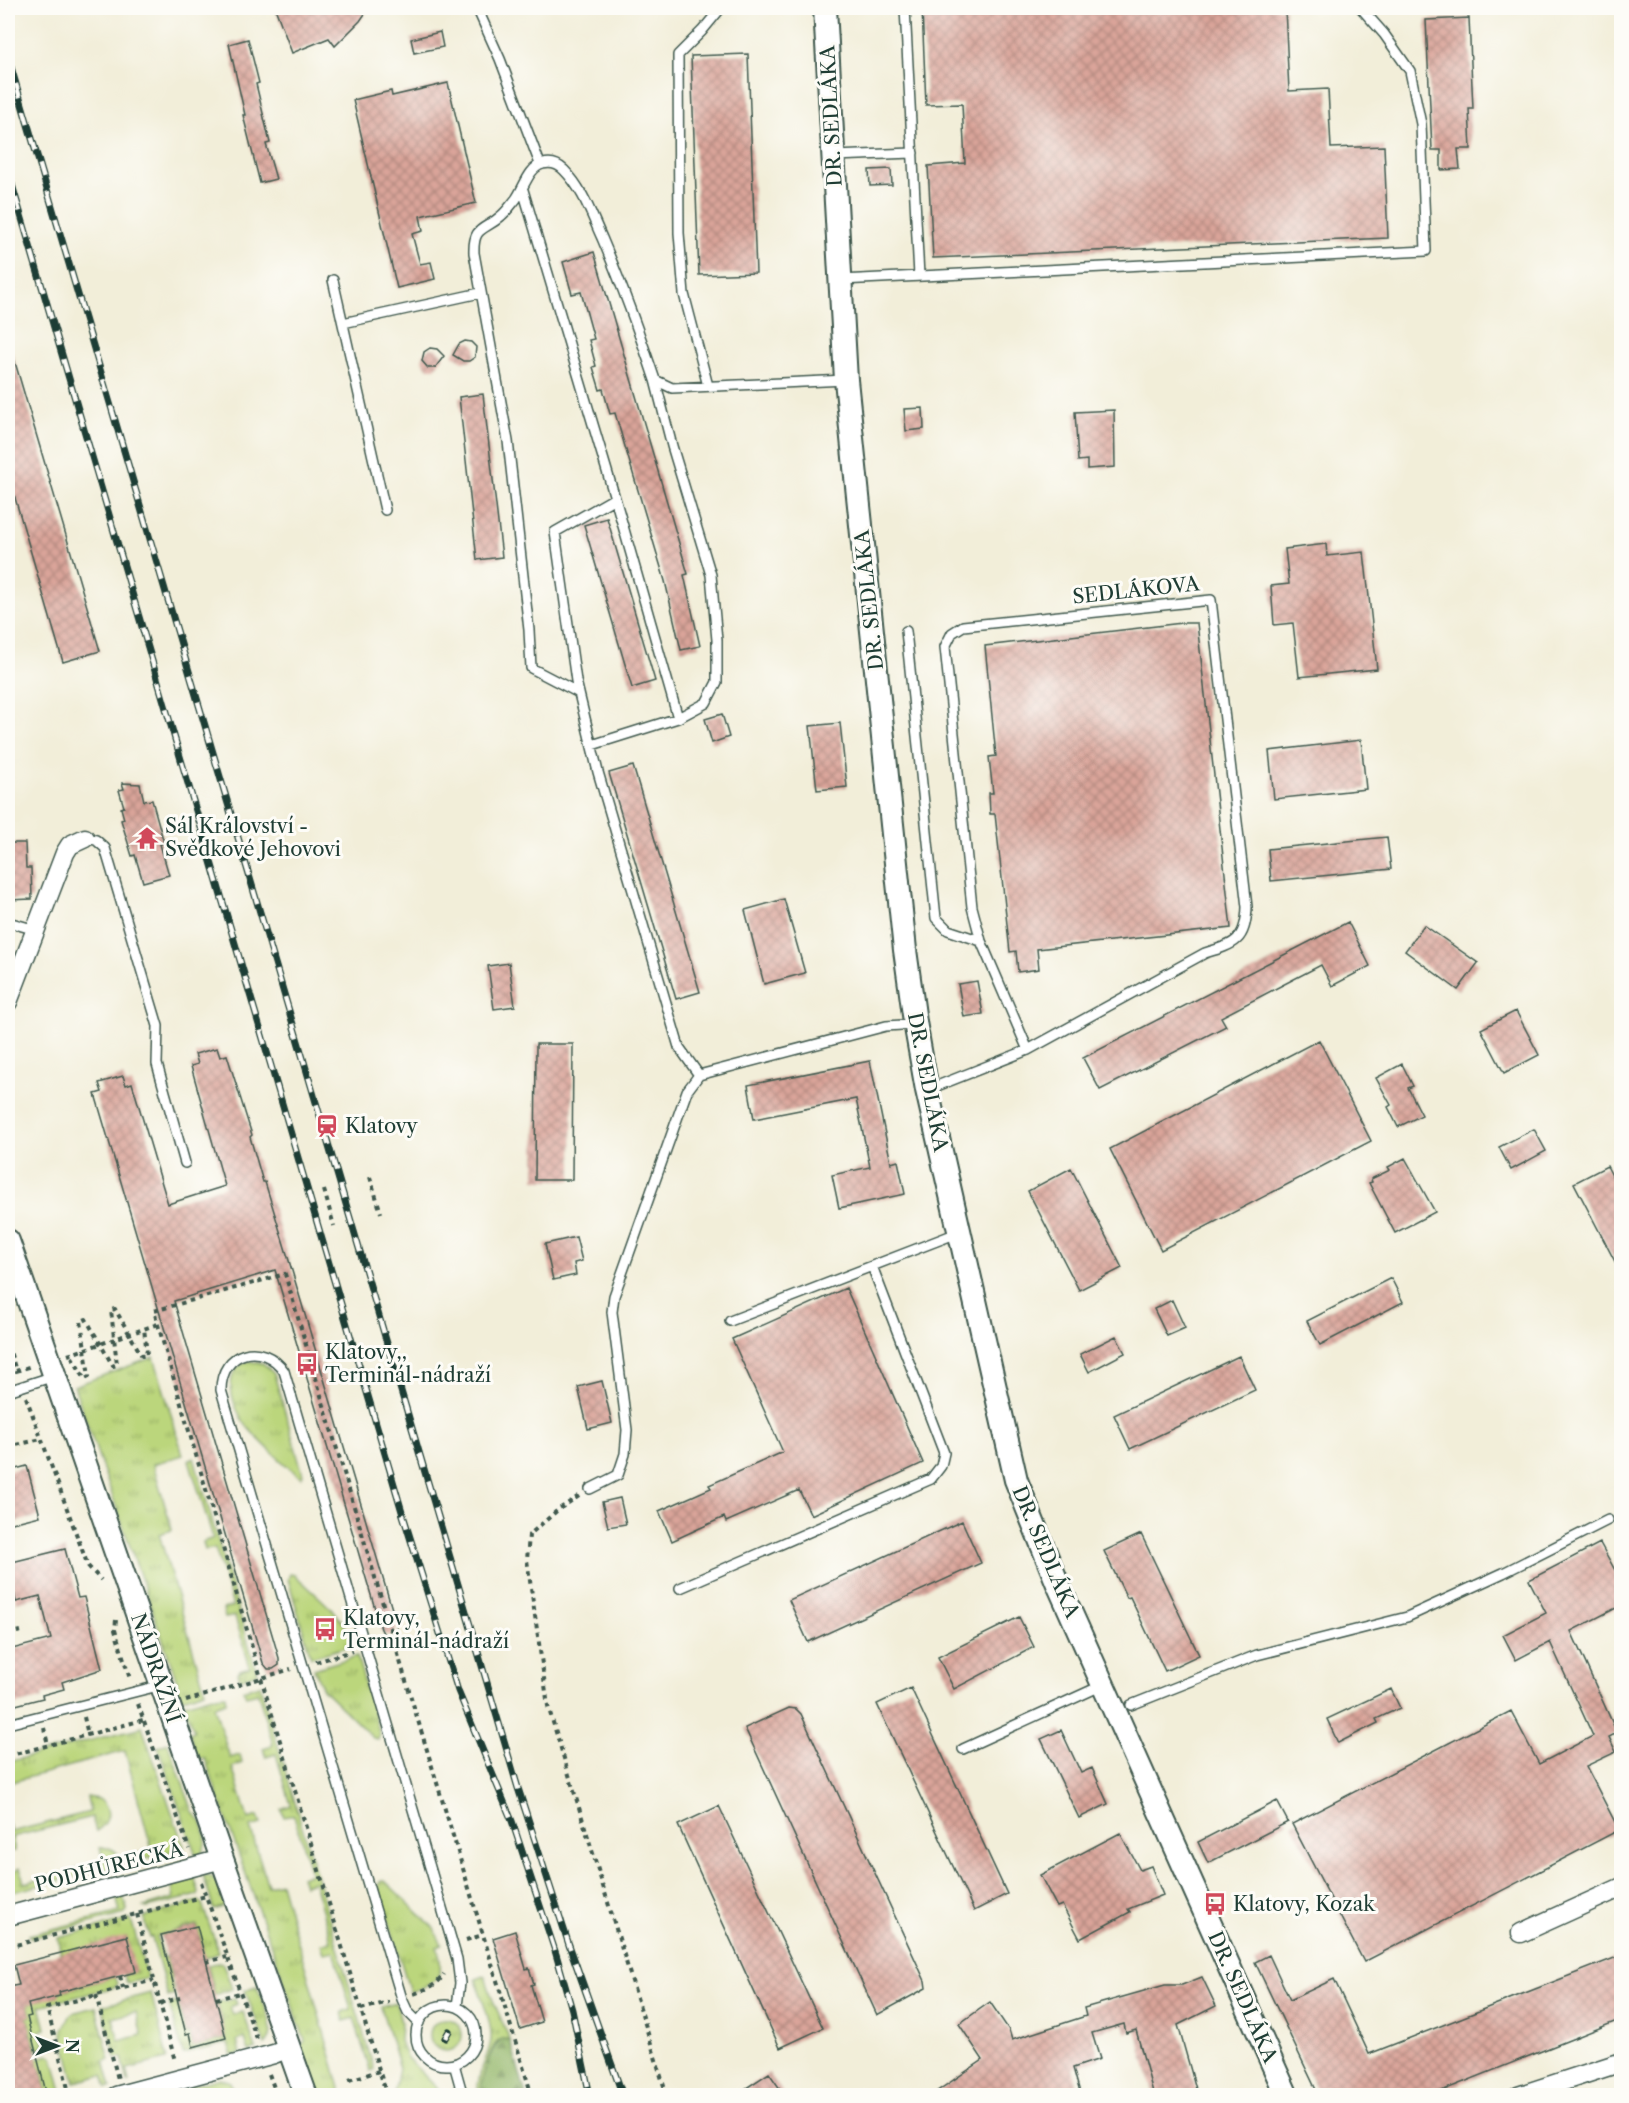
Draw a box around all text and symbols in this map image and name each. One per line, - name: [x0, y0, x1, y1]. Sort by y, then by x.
- street label: DR. SEDLÁKA: [814, 44, 847, 187]
- street label: DR. SEDLÁKA: [849, 527, 888, 672]
- street label: SEDLÁKOVA: [1071, 570, 1202, 609]
- place label: Sál Království - Svědkové Jehovovi: [165, 814, 341, 861]
- temple icon: Sál Království - Svědkové Jehovovi: [134, 825, 160, 851]
- street label: DR. SEDLÁKA: [903, 1010, 954, 1155]
- station icon: Klatovy: [314, 1113, 340, 1139]
- place label: Klatovy: [345, 1114, 419, 1138]
- place label: Klatovy,, Terminál-nádraží: [325, 1340, 491, 1387]
- bus stop icon: Klatovy,, Terminál-nádraží: [294, 1351, 320, 1377]
- street label: DR. SEDLÁKA: [1007, 1482, 1086, 1623]
- place label: Klatovy, Terminál-nádraží: [343, 1606, 509, 1653]
- street label: NÁDRAŽNÍ: [126, 1610, 187, 1726]
- bus stop icon: Klatovy, Terminál-nádraží: [312, 1616, 338, 1642]
- street label: PODHŮRECKÁ: [32, 1836, 187, 1897]
- bus stop icon: Klatovy, Kozak: [1202, 1891, 1228, 1917]
- place label: Klatovy, Kozak: [1233, 1892, 1376, 1916]
- street label: DR. SEDLÁKA: [1203, 1927, 1284, 2068]
- north arrow: [27, 2016, 87, 2076]
- text: N: [62, 2039, 82, 2053]

